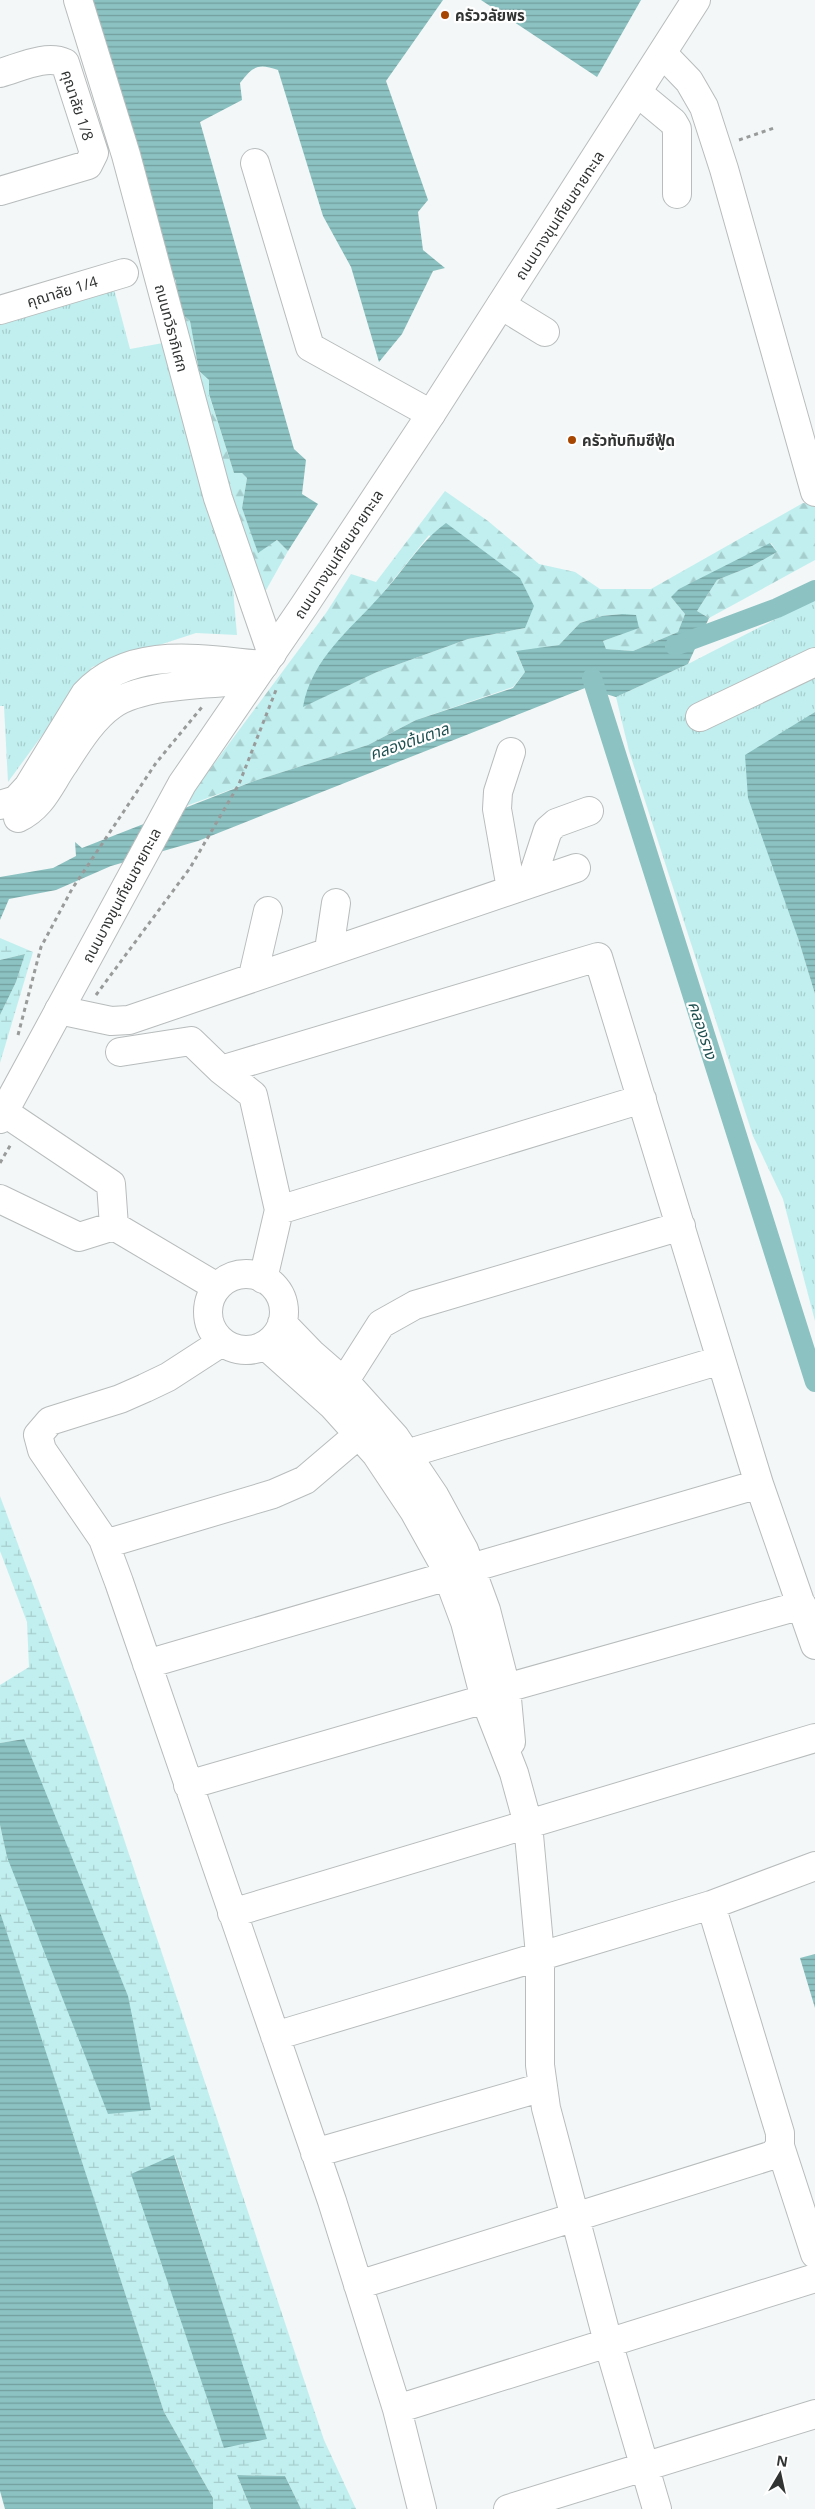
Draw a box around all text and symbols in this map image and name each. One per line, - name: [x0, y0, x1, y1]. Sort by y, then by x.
- place label: ครัววลัยพร: [455, 5, 525, 25]
- marker: ครัววลัยพร: [439, 9, 451, 21]
- street label: คุณาลัย 1/8: [57, 67, 99, 143]
- street label: ถนนบางขุนเทียนชายทะเล: [510, 147, 608, 283]
- street label: คุณาลัย 1/4: [24, 271, 100, 311]
- street label: ถนนทวีธาภิเศก: [151, 282, 193, 374]
- place label: ครัวทับทิมซีฟู้ด: [582, 430, 675, 451]
- marker: ครัวทับทิมซีฟู้ด: [566, 434, 578, 446]
- street label: ถนนบางขุนเทียนชายทะเล: [289, 486, 387, 622]
- water label: คลองต้นตาล: [366, 717, 452, 765]
- street label: ถนนบางขุนเทียนชายทะเล: [77, 824, 165, 966]
- water label: คลองราง: [683, 998, 723, 1063]
- north arrow: [755, 2449, 805, 2499]
- text: N: [775, 2450, 789, 2471]

